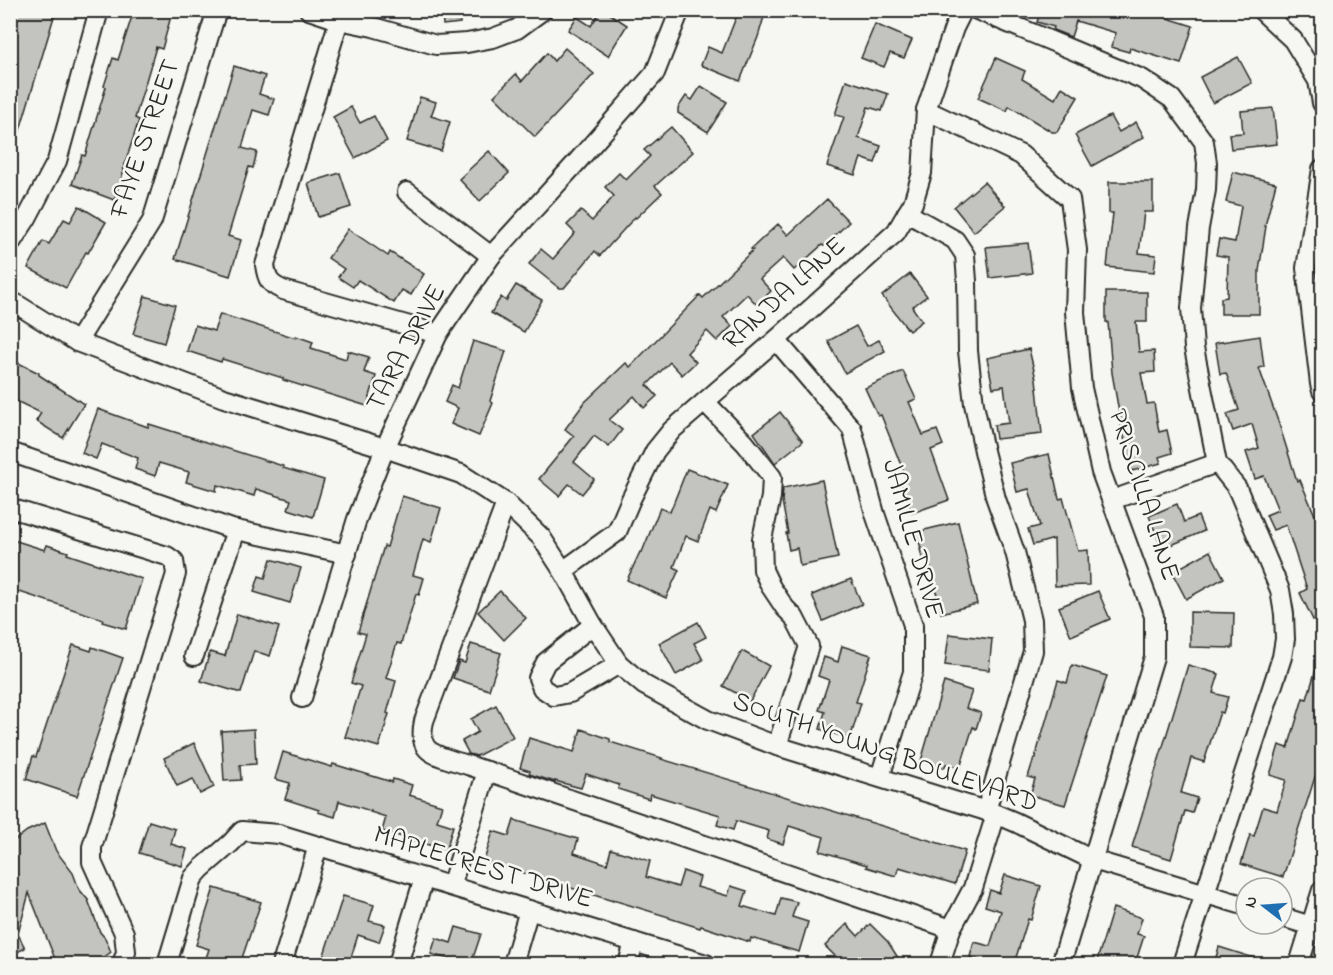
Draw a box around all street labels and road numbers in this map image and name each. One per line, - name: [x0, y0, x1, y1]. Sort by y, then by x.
- street label: FAYE STREET: [100, 54, 191, 225]
- street label: RANDA LANE: [715, 228, 855, 360]
- street label: TARA DRIVE: [357, 278, 457, 418]
- street label: PRISCILLA LANE: [1097, 404, 1189, 586]
- street label: JAMILLE DRIVE: [871, 455, 953, 623]
- street label: SOUTH YOUNG BOULEVARD: [727, 682, 1043, 824]
- street label: MAPLECREST DRIVE: [368, 816, 598, 920]

